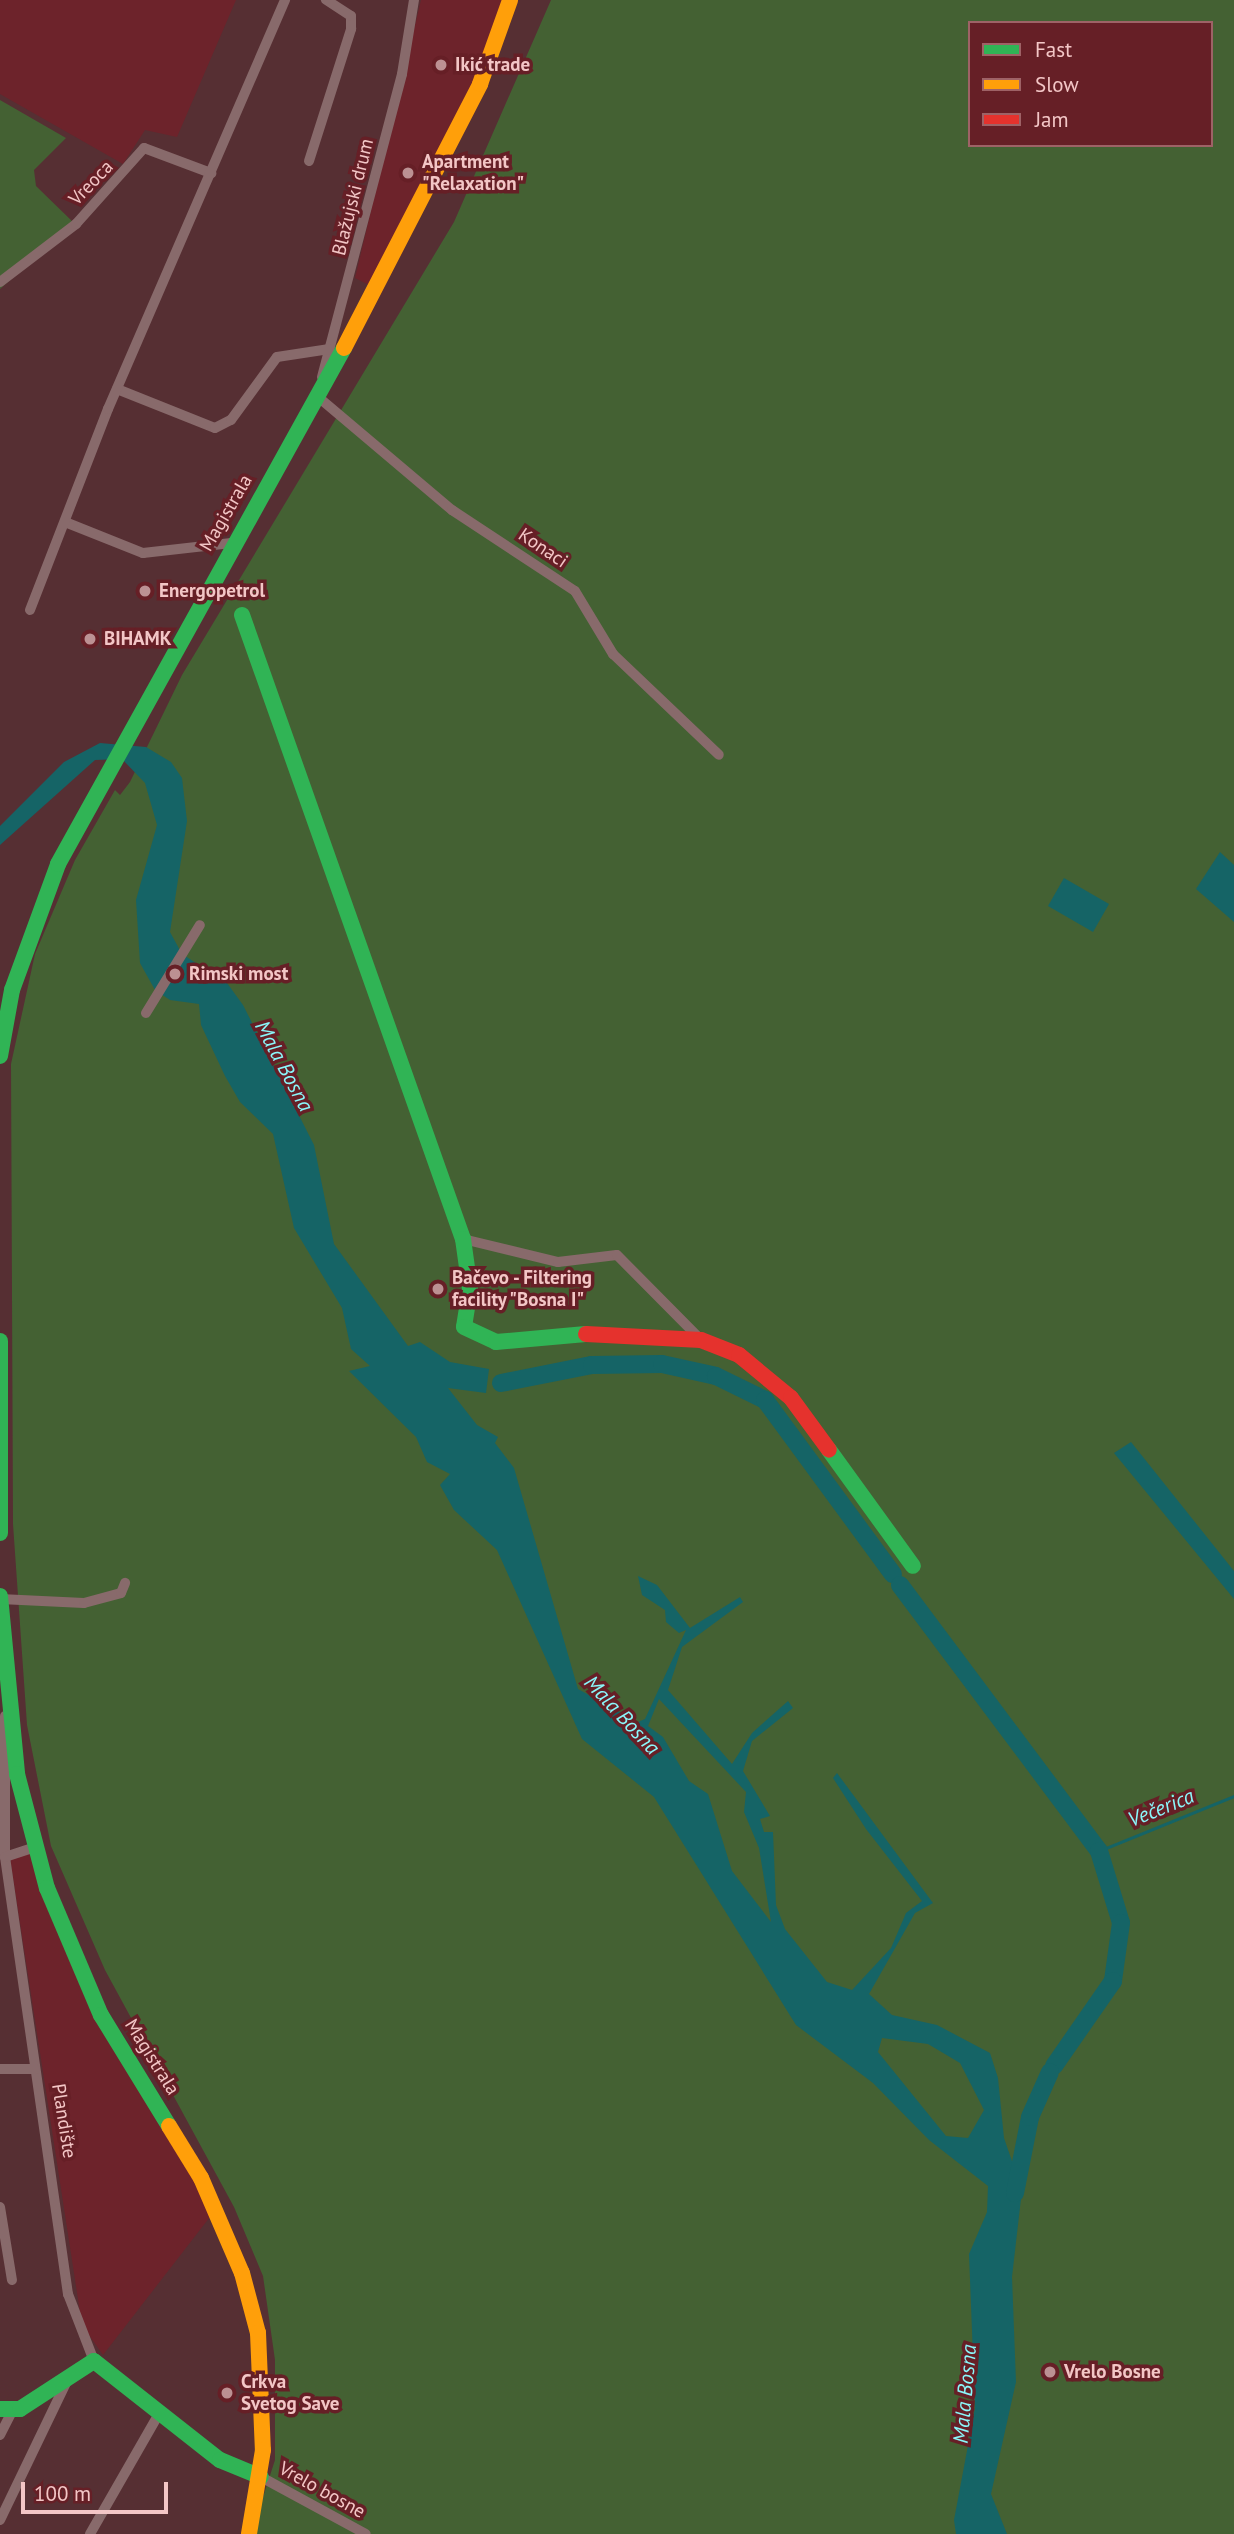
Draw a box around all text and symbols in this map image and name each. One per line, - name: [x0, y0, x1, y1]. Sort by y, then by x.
- legend: [968, 21, 1213, 147]
- text: Fast: [1035, 36, 1072, 63]
- place label: Ikić trade: [455, 54, 531, 76]
- marker: Ikić trade: [433, 57, 449, 73]
- text: Slow: [1035, 71, 1079, 98]
- text: Jam: [1035, 106, 1069, 133]
- street label: Blažujski drum: [327, 136, 379, 258]
- place label: Apartment "Relaxation": [422, 151, 524, 195]
- street label: Vreoca: [64, 156, 118, 210]
- marker: Apartment "Relaxation": [400, 165, 416, 181]
- street label: Magistrala: [195, 470, 257, 556]
- street label: Konaci: [514, 523, 572, 573]
- place label: Energopetrol: [159, 580, 265, 602]
- marker: Energopetrol: [137, 583, 153, 599]
- place label: BIHAMK: [104, 628, 171, 650]
- marker: BIHAMK: [82, 631, 98, 647]
- place label: Rimski most: [189, 963, 288, 985]
- marker: Rimski most: [167, 966, 183, 982]
- water label: Mala Bosna: [250, 1016, 318, 1116]
- place label: Bačevo - Filtering facility "Bosna I": [452, 1267, 594, 1311]
- marker: Bačevo - Filtering facility "Bosna I": [430, 1281, 446, 1297]
- water label: Mala Bosna: [579, 1670, 665, 1760]
- water label: Večerica: [1124, 1783, 1198, 1833]
- street label: Magistrala: [120, 2015, 184, 2099]
- street label: Plandište: [47, 2082, 81, 2160]
- water label: Mala Bosna: [948, 2343, 982, 2445]
- place label: Vrelo Bosne: [1064, 2361, 1161, 2383]
- marker: Vrelo Bosne: [1042, 2364, 1058, 2380]
- place label: Crkva Svetog Save: [241, 2371, 339, 2415]
- marker: Crkva Svetog Save: [219, 2385, 235, 2401]
- street label: Vrelo bosne: [275, 2457, 369, 2523]
- scale bar: [24, 2468, 172, 2512]
- text: 100 m: [34, 2480, 91, 2507]

